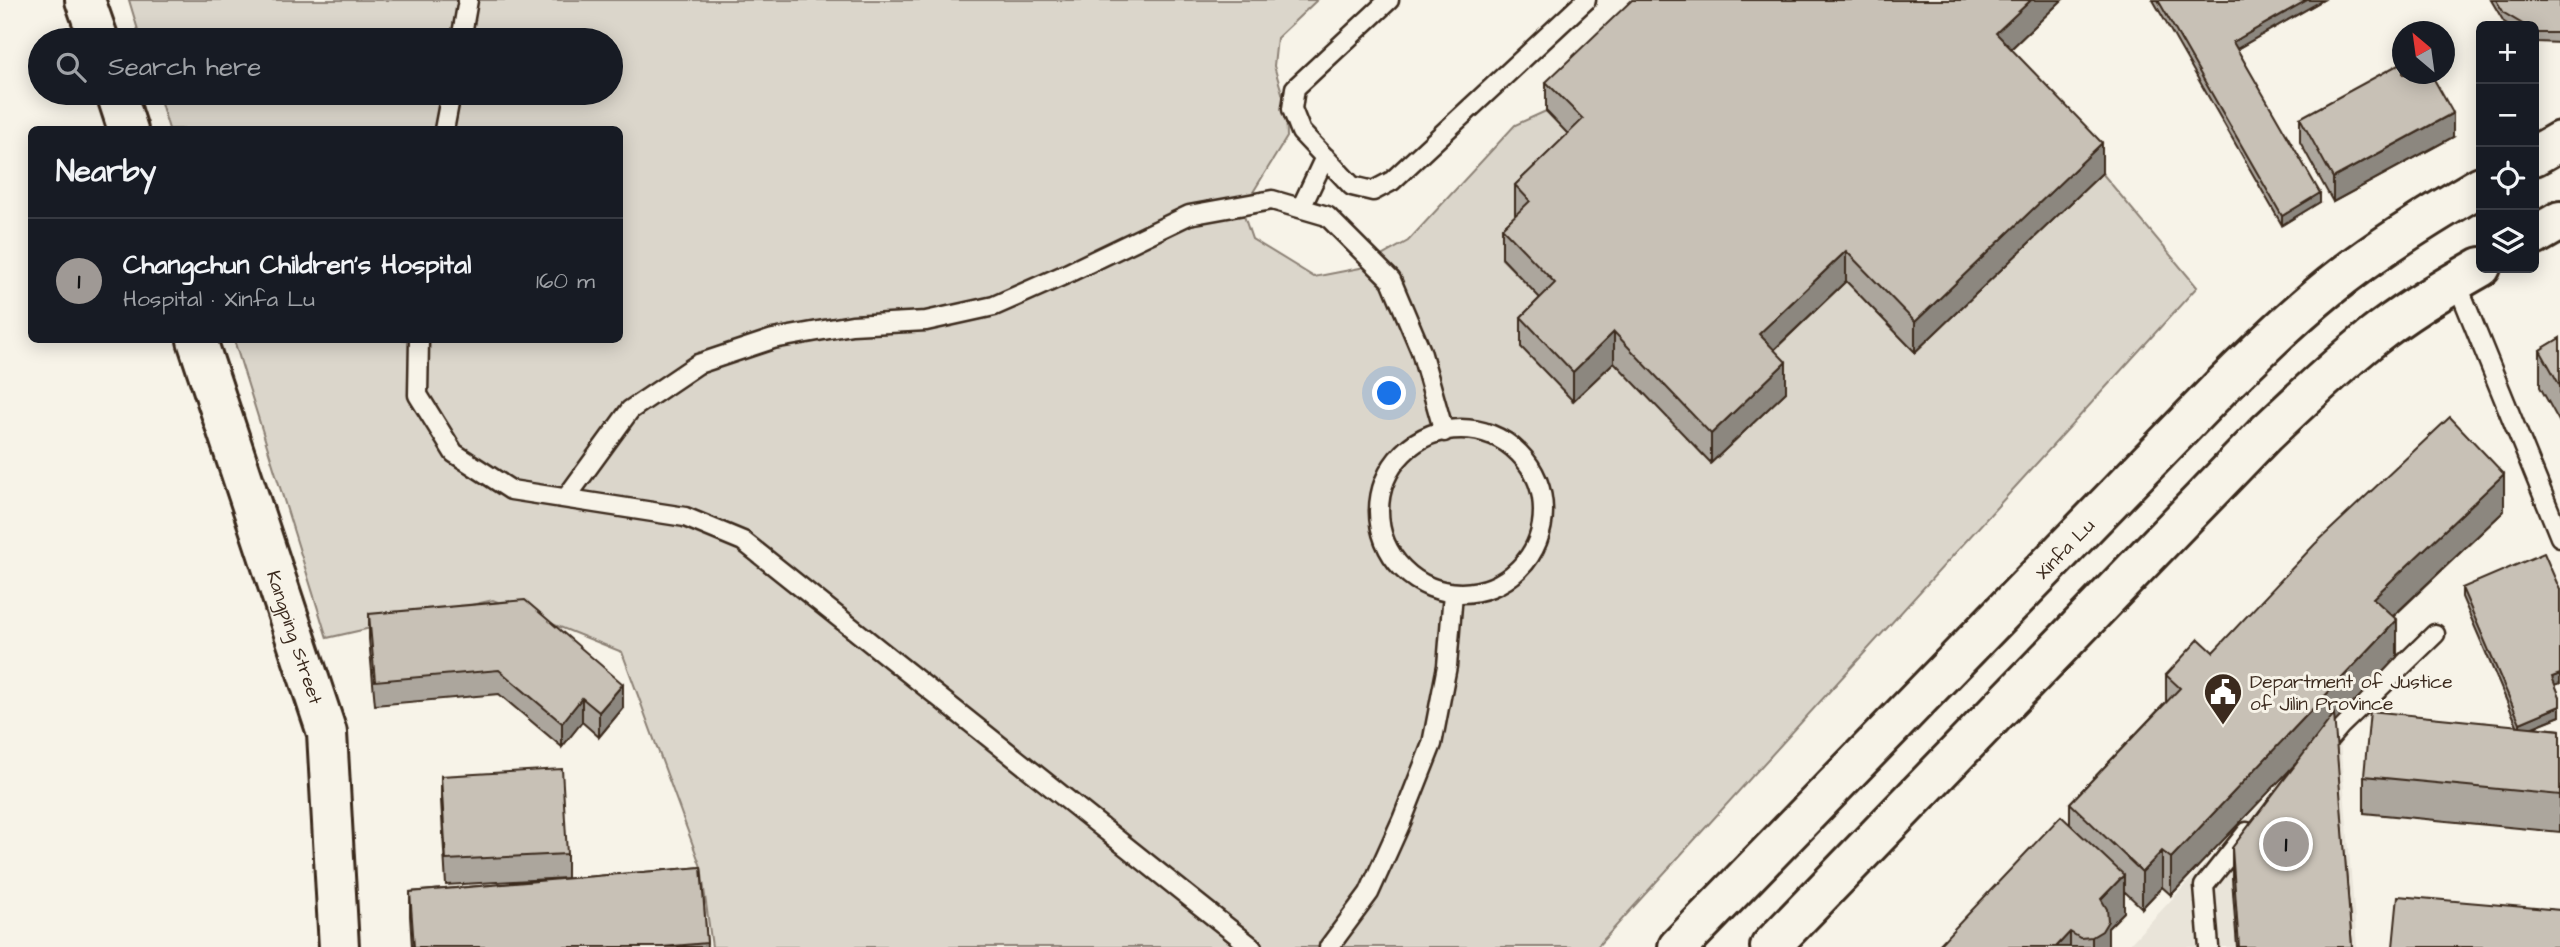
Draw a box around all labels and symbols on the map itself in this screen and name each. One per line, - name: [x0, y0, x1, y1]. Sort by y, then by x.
- north arrow: [2392, 21, 2455, 84]
- your location: [1372, 376, 1406, 410]
- street label: Xinfa Lu: [2030, 513, 2101, 586]
- street label: Kangping Street: [259, 567, 329, 708]
- place label: Department of Justice of Jilin Province: [2250, 669, 2453, 718]
- public building icon: Department of Justice of Jilin Province: [2202, 671, 2244, 726]
- pin: 1: [2263, 818, 2309, 870]

